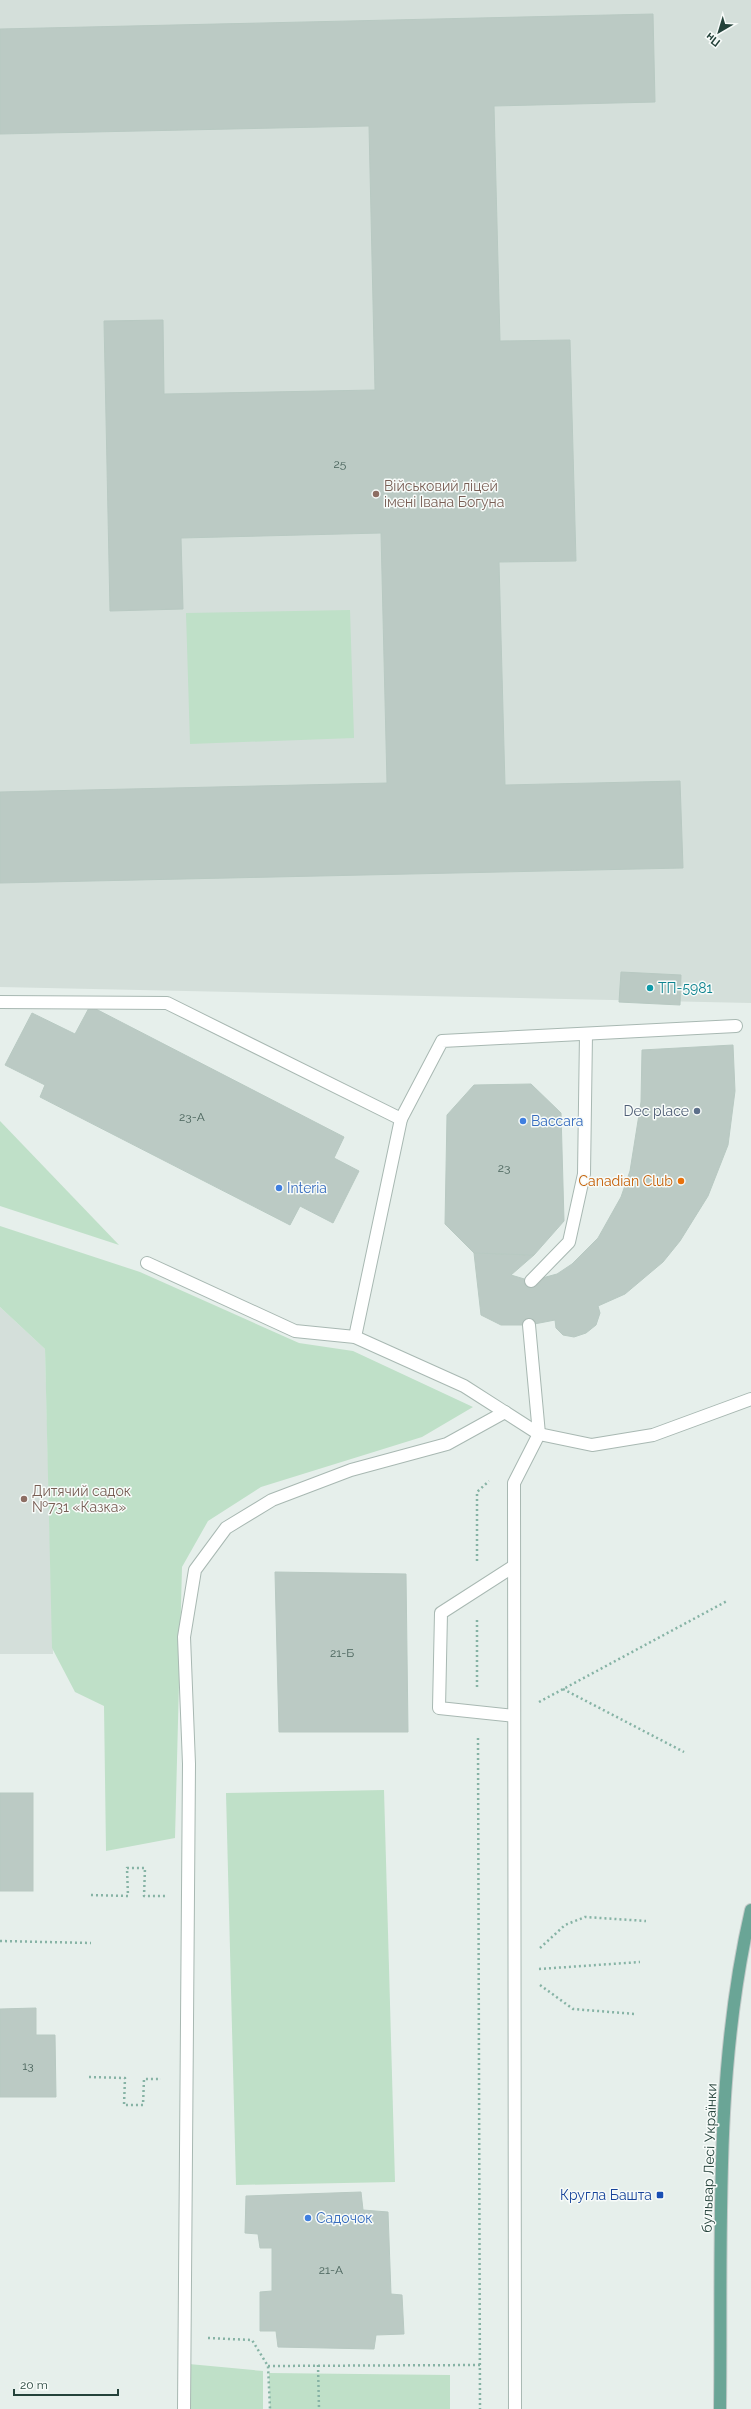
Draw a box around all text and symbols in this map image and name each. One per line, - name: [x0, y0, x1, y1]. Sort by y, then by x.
- north arrow: [699, 12, 739, 52]
- text: Пн: [703, 30, 723, 49]
- house number: 25: [334, 457, 347, 471]
- place label: Військовий ліцей імені Івана Богуна: [384, 478, 504, 510]
- marker: Військовий ліцей імені Івана Богуна: [371, 489, 381, 499]
- place label: ТП-5981: [658, 980, 713, 996]
- marker: ТП-5981: [645, 983, 655, 993]
- place label: Dec place: [624, 1103, 689, 1119]
- marker: Dec place: [692, 1106, 702, 1116]
- house number: 23-А: [179, 1110, 205, 1124]
- place label: Baccara: [531, 1113, 583, 1129]
- marker: Baccara: [518, 1116, 528, 1126]
- house number: 23: [498, 1161, 510, 1175]
- place label: Canadian Club: [578, 1173, 673, 1189]
- marker: Canadian Club: [676, 1176, 686, 1186]
- place label: Interia: [287, 1180, 327, 1196]
- marker: Interia: [274, 1183, 284, 1193]
- place label: Дитячий садок №731 «Казка»: [32, 1483, 131, 1515]
- marker: Дитячий садок №731 «Казка»: [19, 1494, 29, 1504]
- house number: 21-Б: [330, 1646, 354, 1660]
- house number: 13: [22, 2059, 34, 2073]
- street label: бульвар Лесі Українки: [698, 2083, 720, 2233]
- place label: Кругла Башта: [560, 2187, 652, 2203]
- marker: Кругла Башта: [655, 2190, 665, 2200]
- place label: Садочок: [316, 2210, 373, 2226]
- marker: Садочок: [303, 2213, 313, 2223]
- house number: 21-А: [319, 2263, 343, 2277]
- scale bar: [14, 2371, 118, 2397]
- text: 20 m: [20, 2378, 48, 2392]

